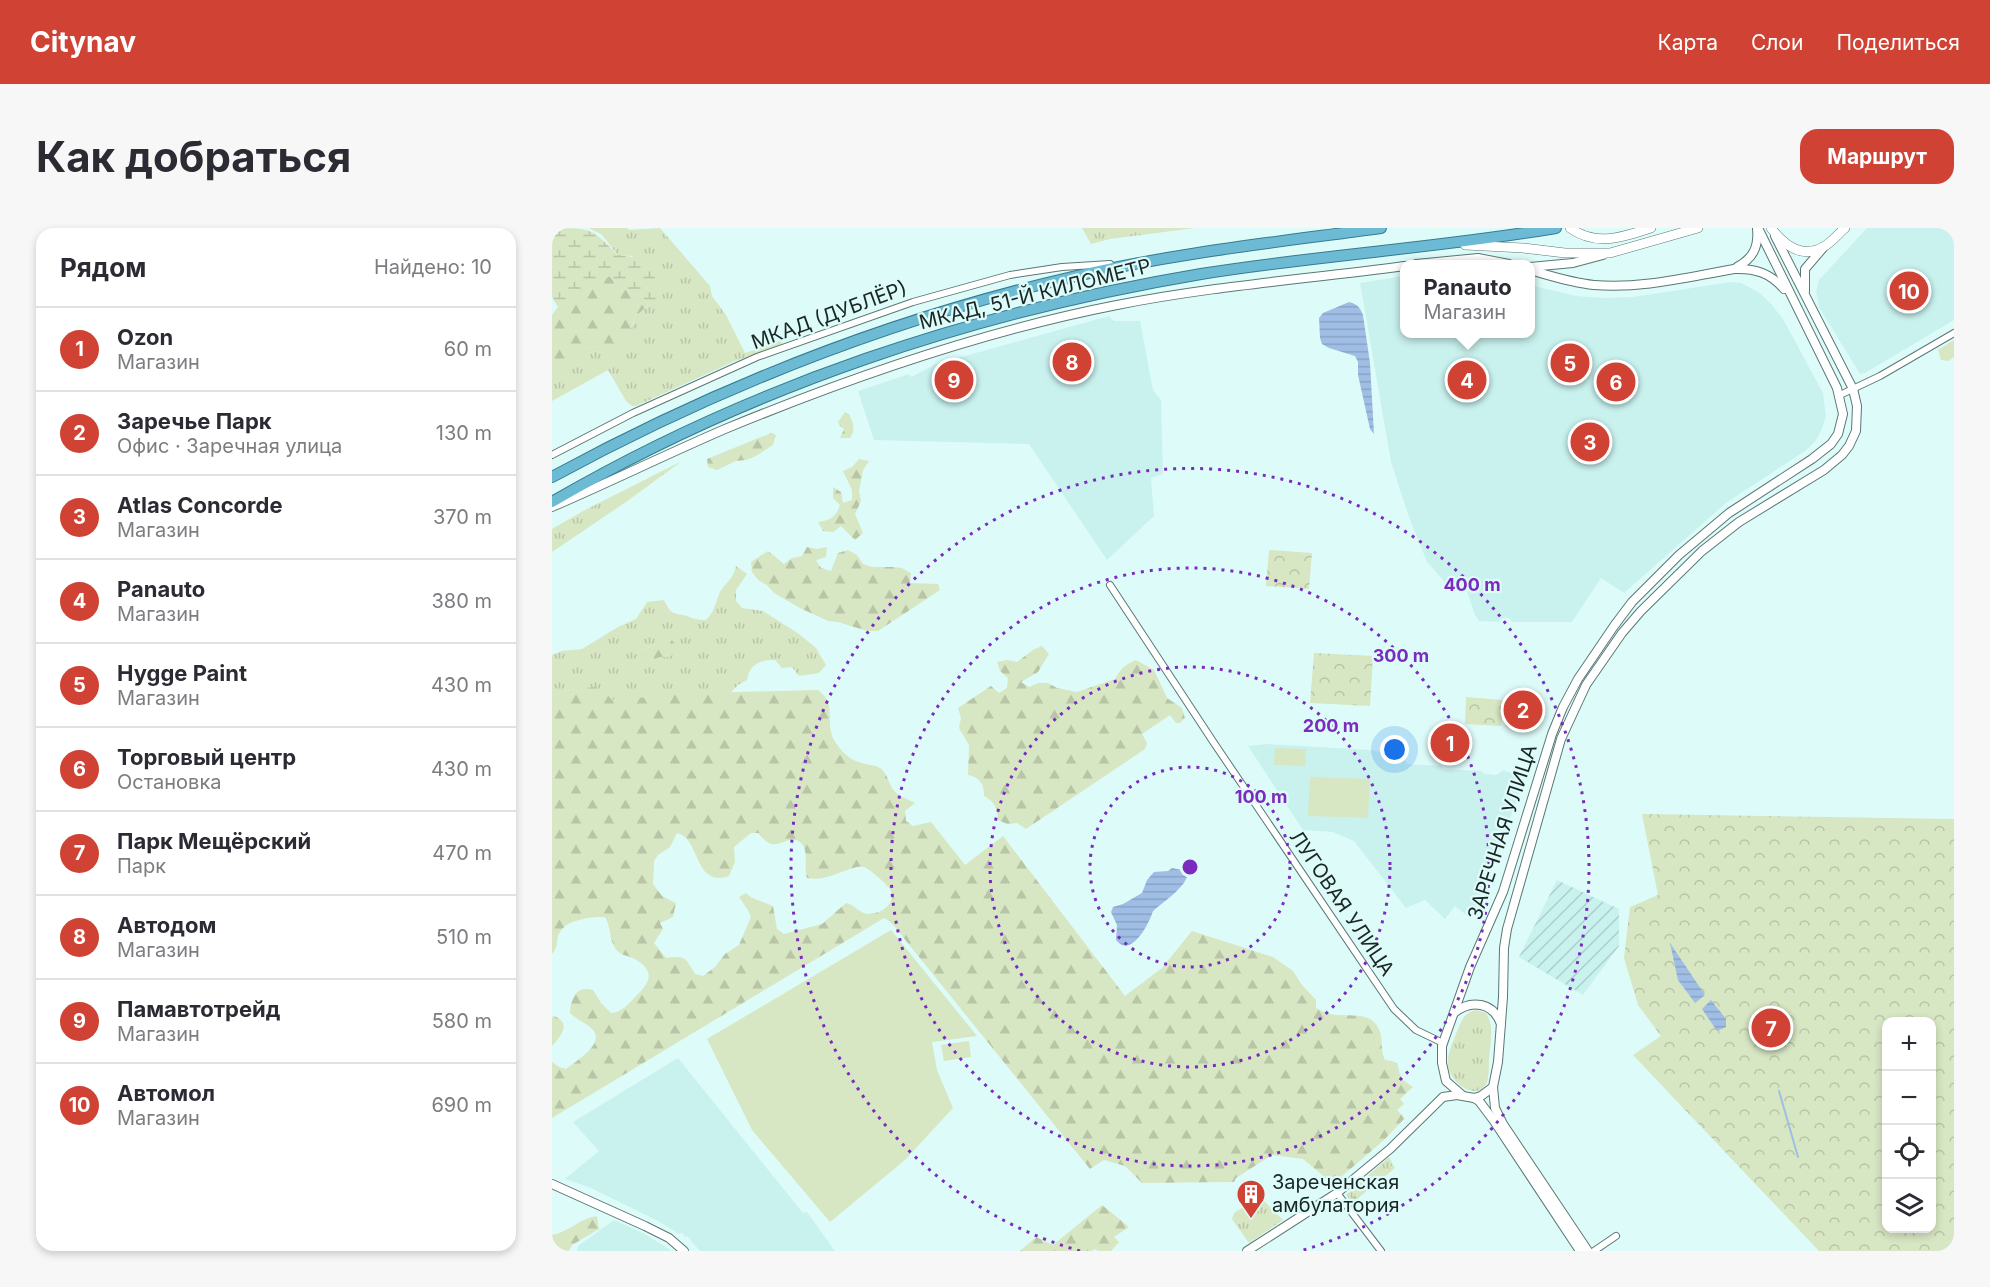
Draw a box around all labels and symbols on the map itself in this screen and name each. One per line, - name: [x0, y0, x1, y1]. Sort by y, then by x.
- street label: МКАД, 51-Й КИЛОМЕТР: [916, 253, 1153, 334]
- pin: 10: [1890, 268, 1928, 314]
- street label: МКАД (ДУБЛЁР): [748, 276, 910, 354]
- pin: 8: [1052, 340, 1092, 384]
- pin: 5: [1550, 340, 1590, 386]
- pin: 9: [934, 358, 974, 402]
- pin: 4: [1448, 358, 1486, 402]
- pin: 6: [1596, 360, 1636, 404]
- pin: 3: [1570, 420, 1610, 464]
- text: 400 m: [1443, 574, 1501, 595]
- text: 300 m: [1373, 645, 1429, 666]
- pin: 2: [1504, 688, 1542, 732]
- text: 200 m: [1303, 715, 1359, 736]
- pin: 1: [1430, 720, 1470, 766]
- your location: [1380, 735, 1409, 764]
- street label: ЗАРЕЧНАЯ УЛИЦА: [1462, 741, 1542, 923]
- text: 100 m: [1235, 786, 1287, 807]
- street label: ЛУГОВАЯ УЛИЦА: [1285, 826, 1400, 980]
- centre of rings: [1180, 857, 1200, 877]
- pin: 7: [1752, 1006, 1790, 1050]
- place label: Зареченская амбулатория: [1272, 1170, 1400, 1217]
- building icon: Зареченская амбулатория: [1235, 1178, 1267, 1220]

